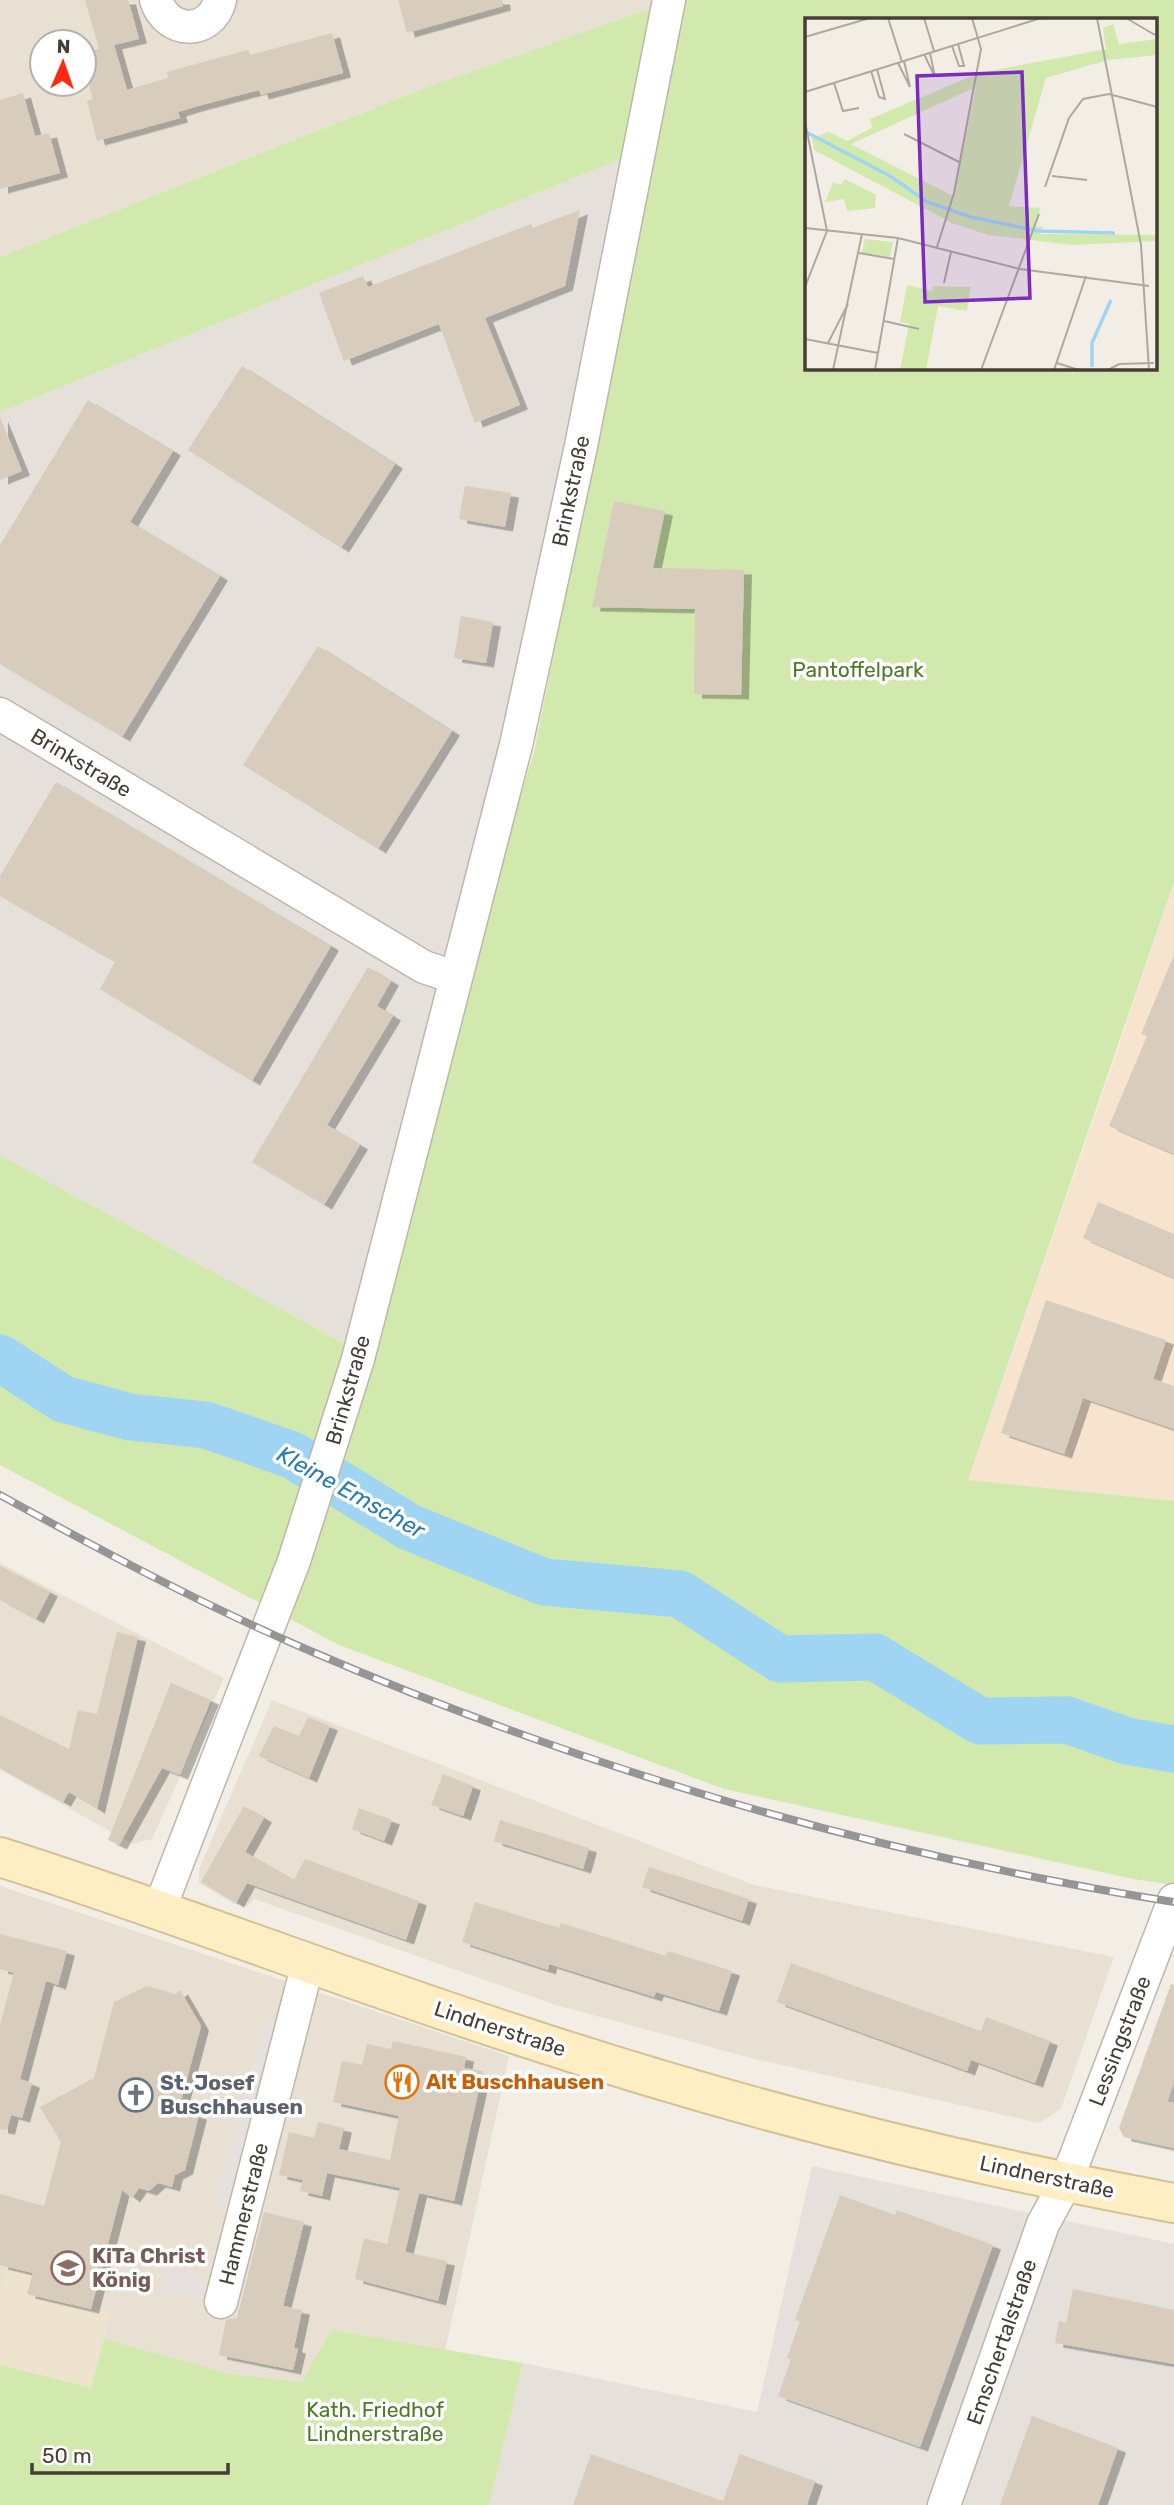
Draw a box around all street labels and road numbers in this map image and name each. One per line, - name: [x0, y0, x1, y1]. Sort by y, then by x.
- street label: Brinkstraße: [547, 433, 594, 549]
- street label: Brinkstraße: [26, 723, 136, 802]
- street label: Brinkstraße: [320, 1332, 375, 1448]
- street label: Lessingstraße: [1083, 1972, 1156, 2110]
- street label: Lindnerstraße: [431, 1995, 569, 2062]
- street label: Hammerstraße: [214, 2140, 273, 2288]
- street label: Lindnerstraße: [977, 2150, 1117, 2203]
- street label: Emschertalstraße: [961, 2256, 1042, 2428]

